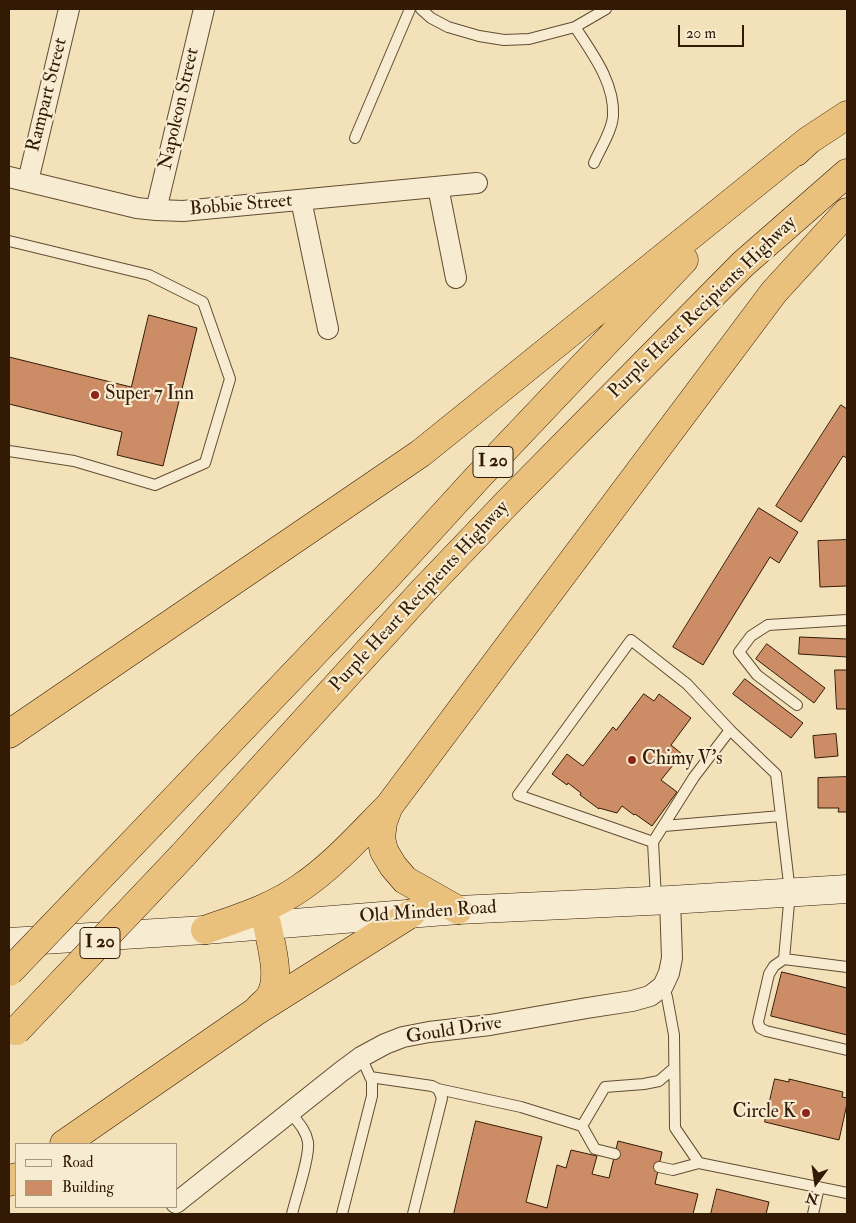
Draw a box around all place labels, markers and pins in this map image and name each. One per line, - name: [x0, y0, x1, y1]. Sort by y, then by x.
- place label: Super 7 Inn: [105, 384, 194, 406]
- marker: Super 7 Inn: [89, 389, 101, 401]
- place label: Chimy V's: [642, 749, 722, 771]
- marker: Chimy V's: [626, 754, 638, 766]
- place label: Circle K: [732, 1102, 796, 1124]
- marker: Circle K: [800, 1107, 812, 1119]

